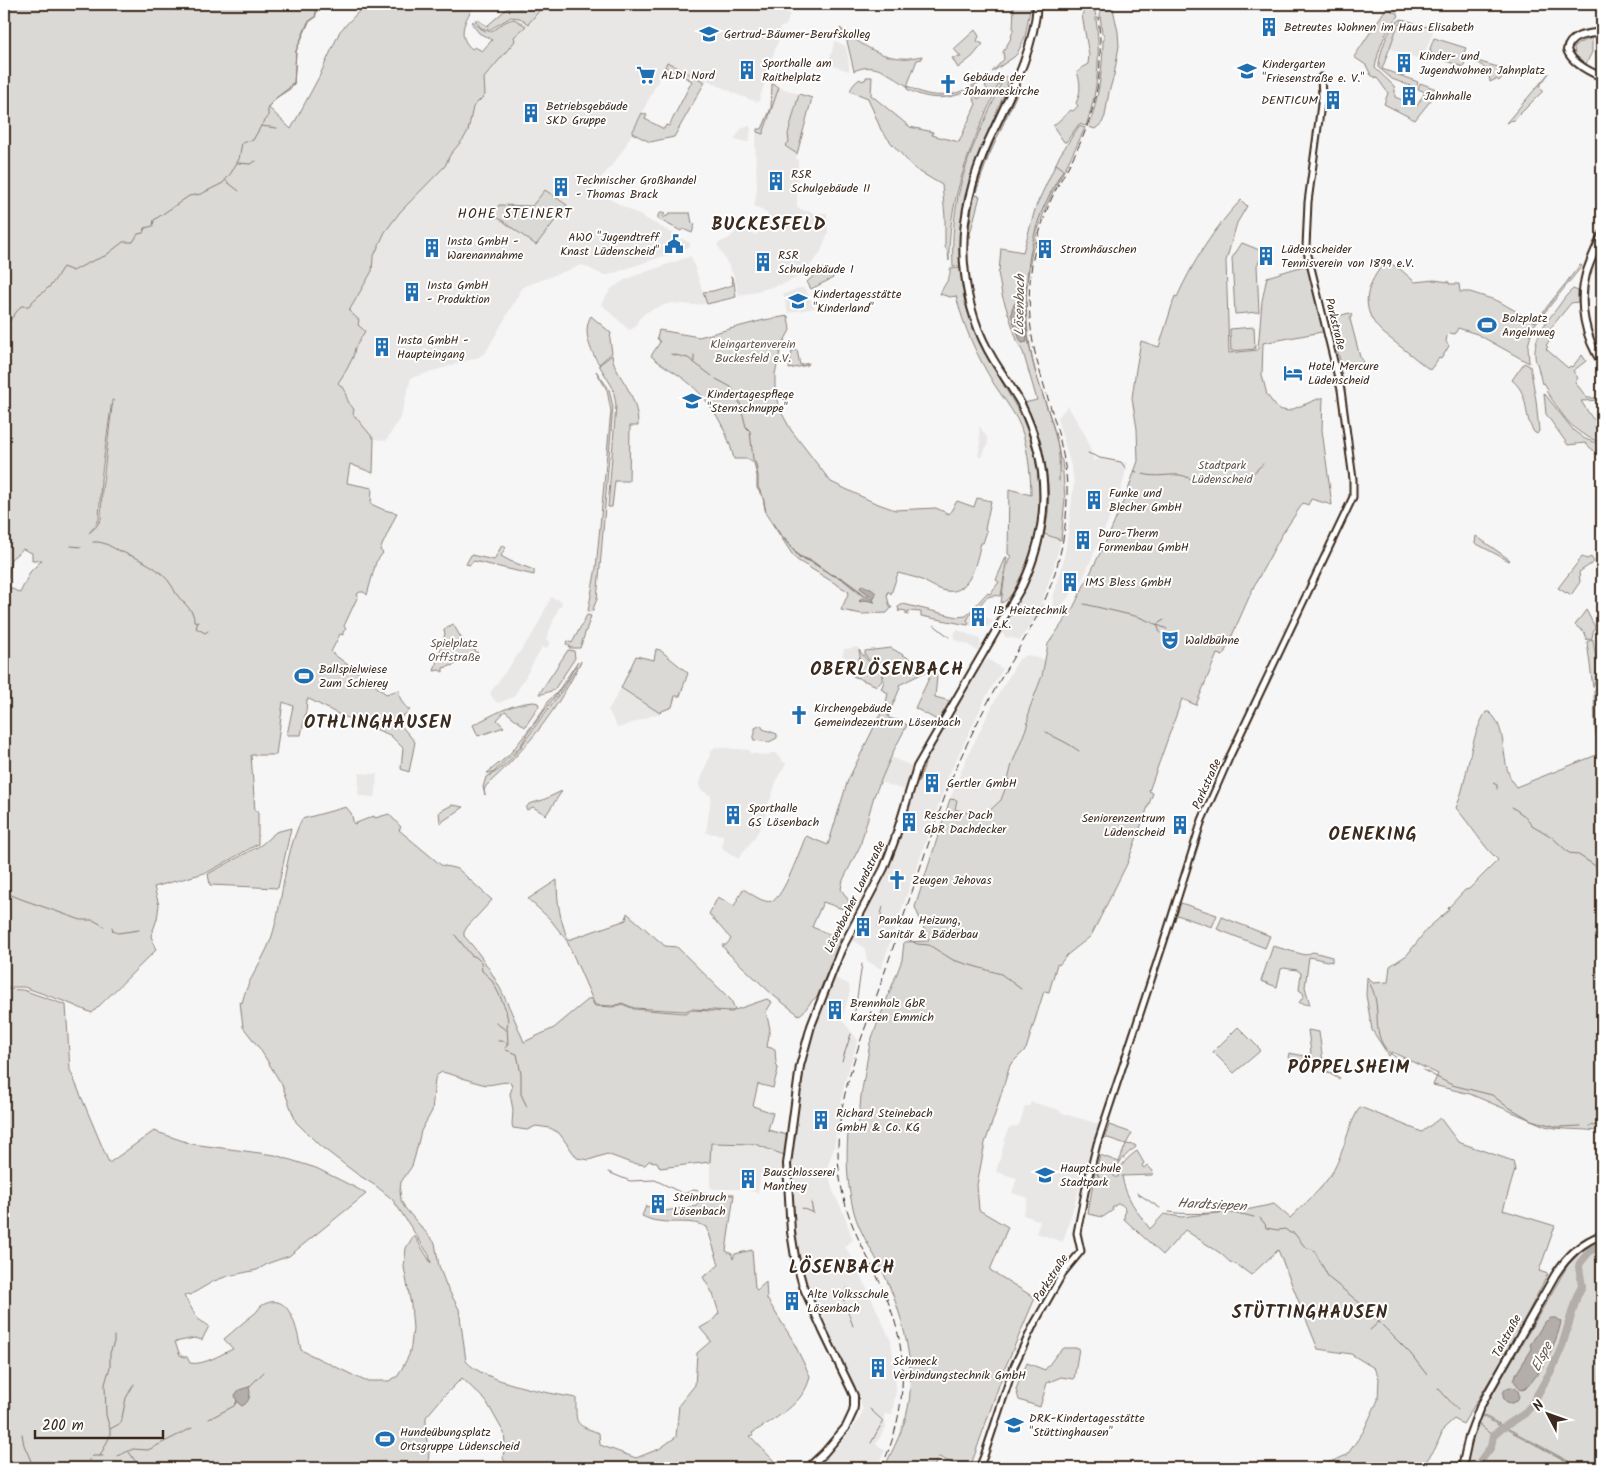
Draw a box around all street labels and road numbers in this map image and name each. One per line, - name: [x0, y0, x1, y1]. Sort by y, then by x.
- street label: Parkstraße: [1319, 296, 1351, 353]
- street label: Parkstraße: [1187, 755, 1227, 812]
- street label: Lösenbacher Landstraße: [819, 837, 891, 956]
- street label: Parkstraße: [1028, 1250, 1074, 1306]
- street label: Talstraße: [1487, 1310, 1527, 1361]

